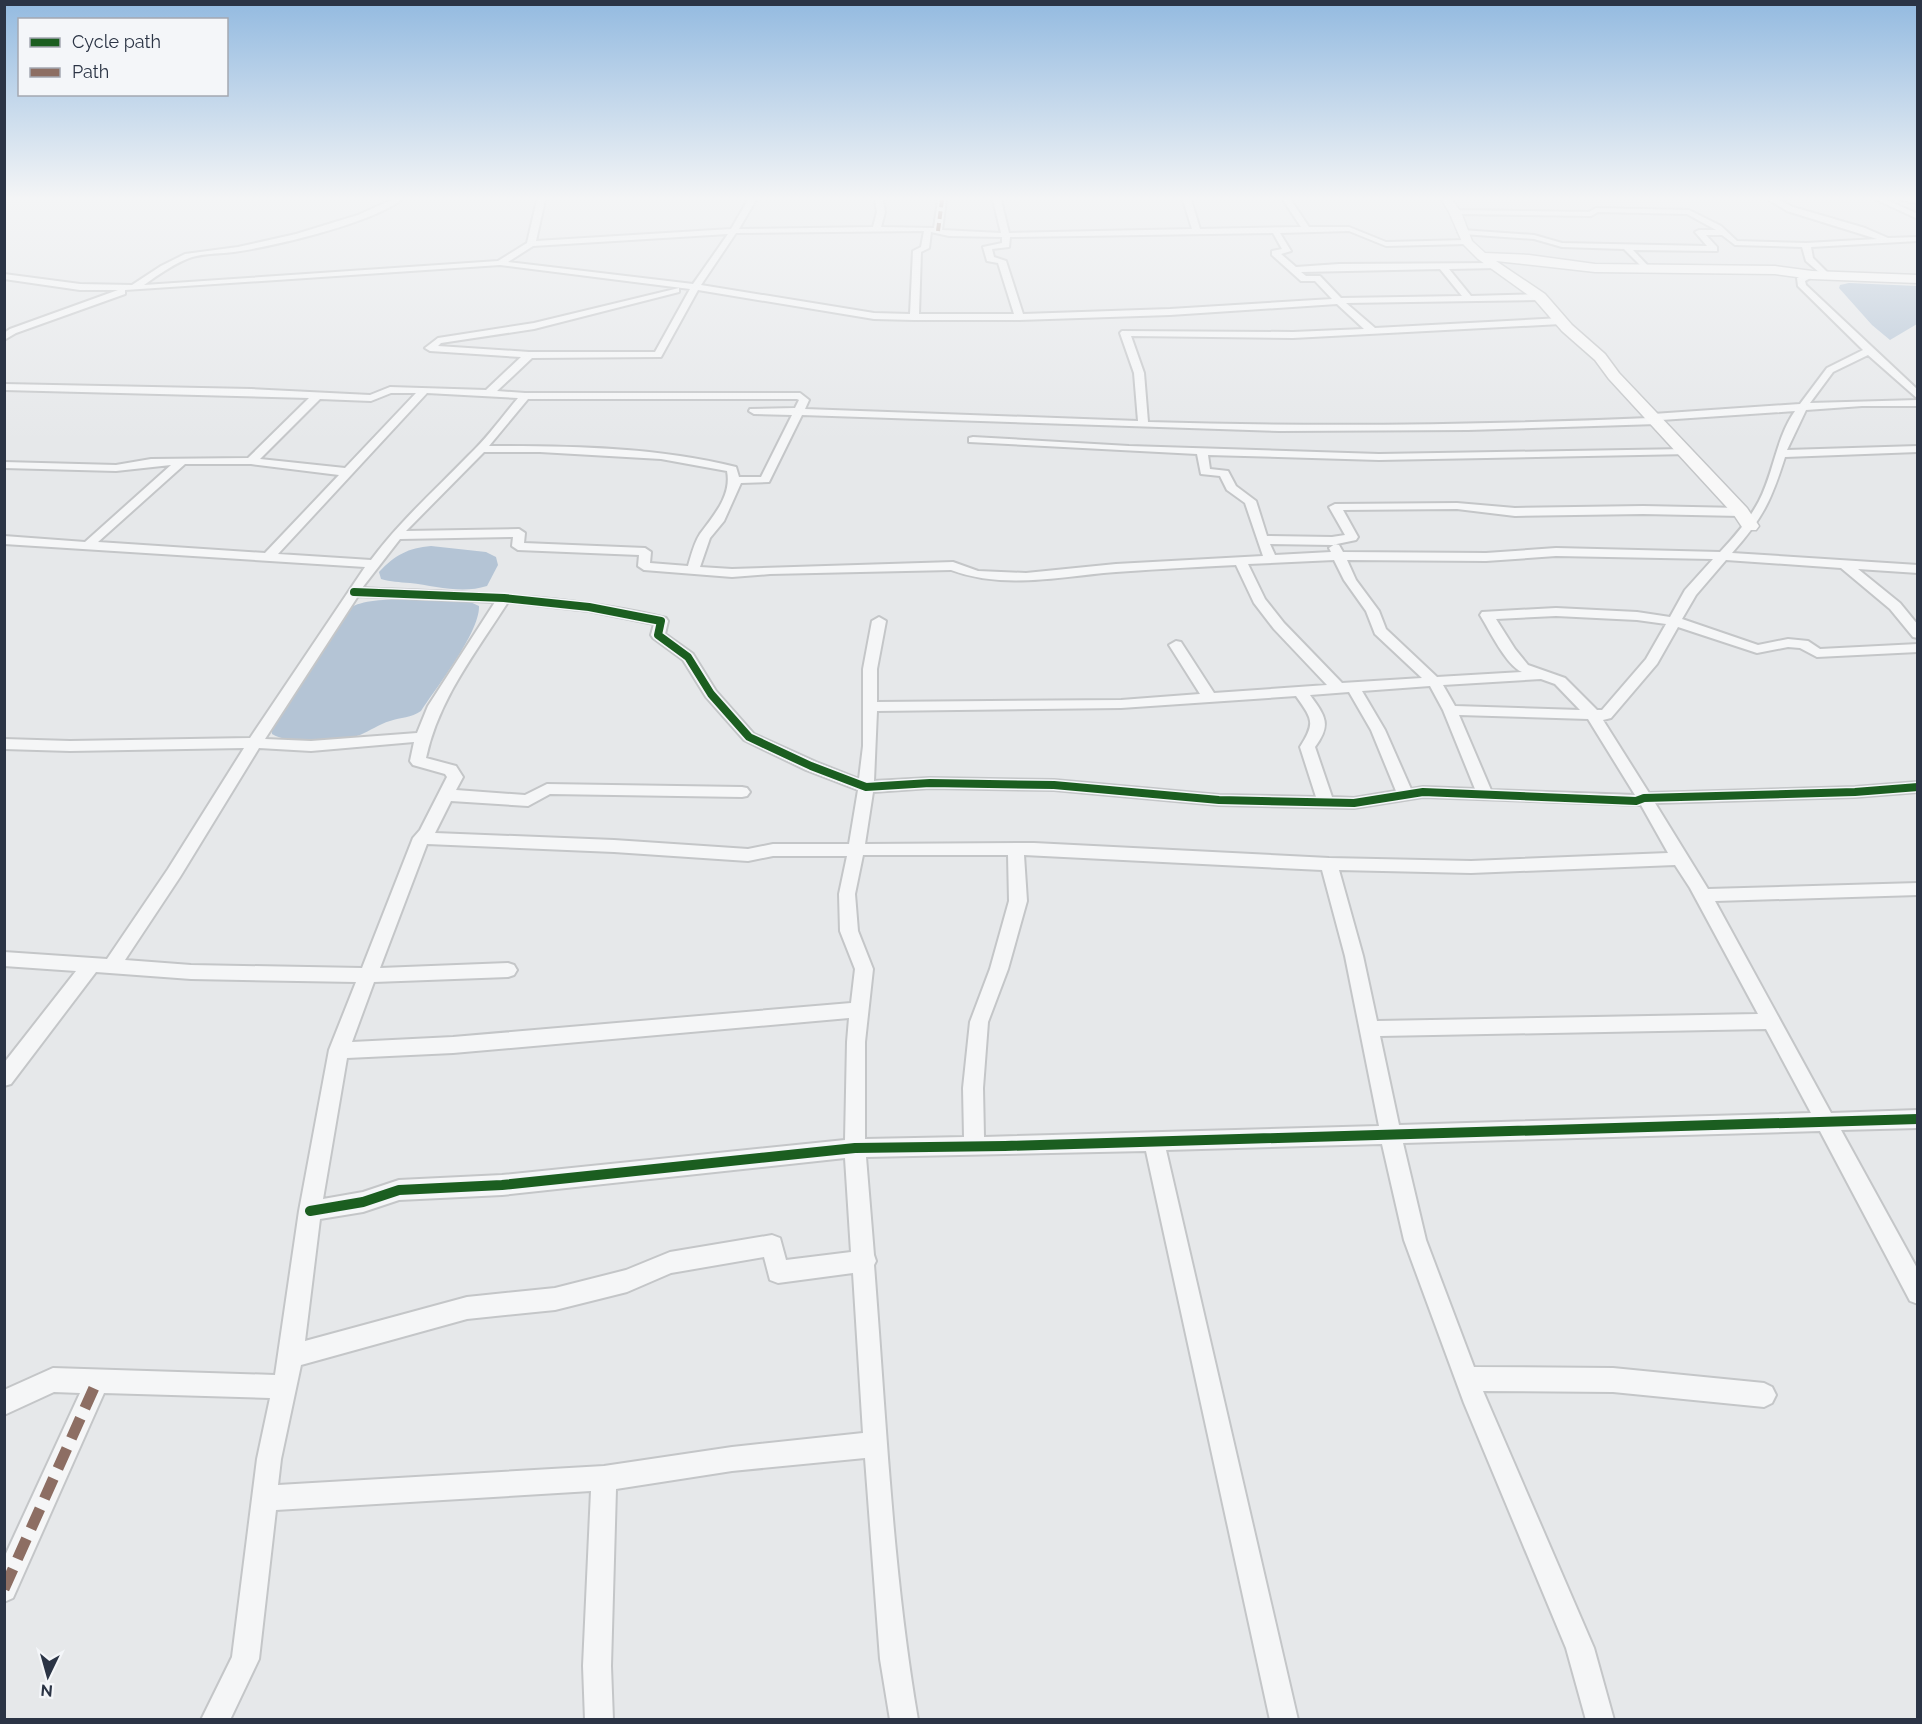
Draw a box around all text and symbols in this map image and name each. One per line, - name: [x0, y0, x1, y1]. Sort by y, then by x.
- legend: [18, 18, 228, 96]
- text: Cycle path: [72, 31, 161, 52]
- text: Path: [72, 61, 109, 82]
- north arrow: [18, 1646, 78, 1706]
- text: N: [40, 1680, 54, 1700]

